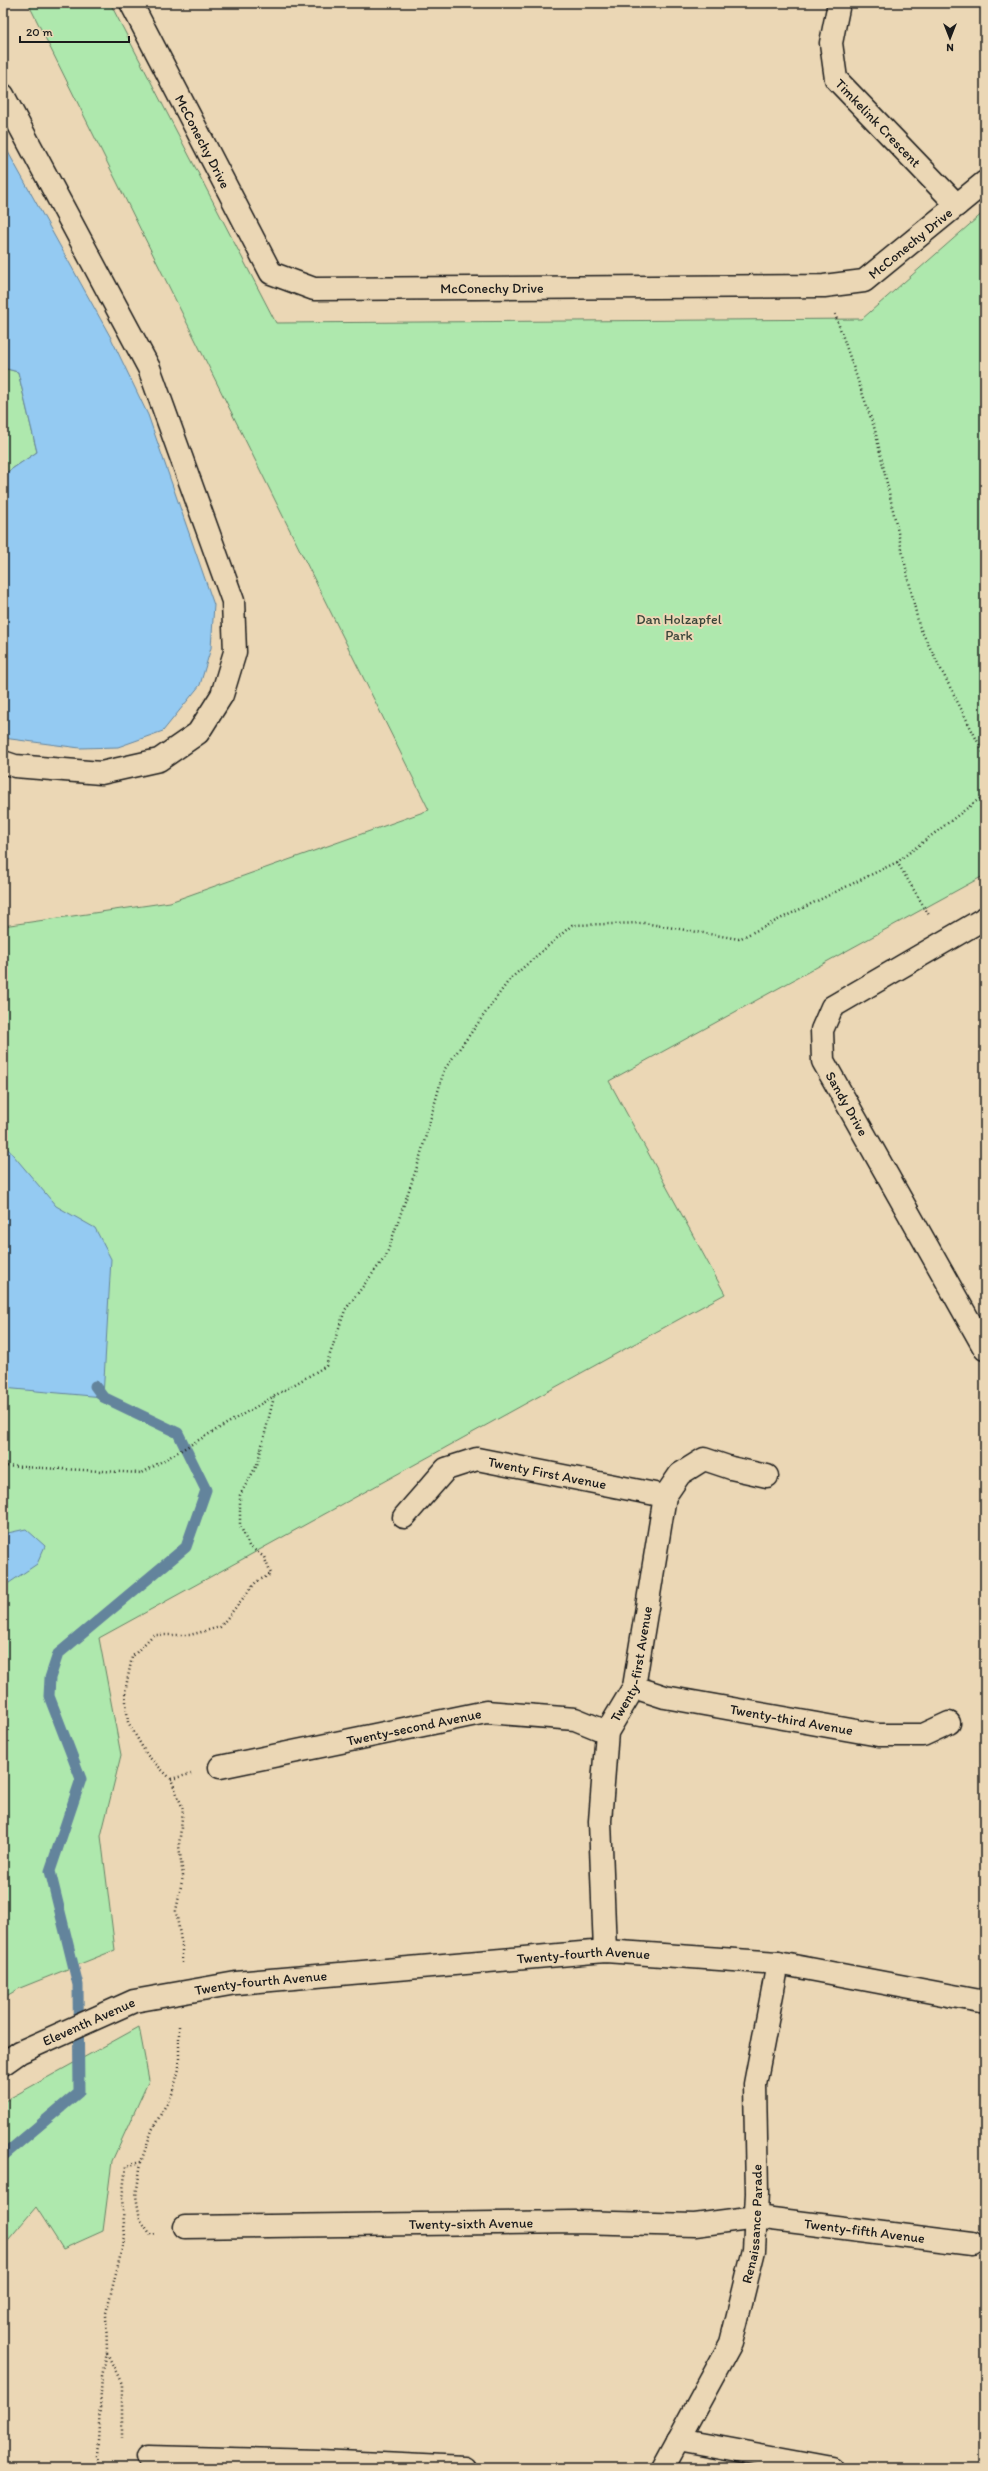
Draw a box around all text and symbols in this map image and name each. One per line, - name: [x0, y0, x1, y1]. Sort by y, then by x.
- scale bar: [20, 18, 129, 44]
- north arrow: [930, 18, 970, 58]
- text: 20 m: [26, 25, 53, 39]
- text: N: [946, 41, 954, 54]
- street label: Timkelink Crescent: [832, 75, 925, 171]
- street label: McConechy Drive: [171, 92, 234, 192]
- street label: McConechy Drive: [865, 204, 956, 283]
- street label: McConechy Drive: [440, 279, 544, 297]
- park label: Dan Holzapfel Park: [636, 611, 722, 644]
- street label: Sandy Drive: [822, 1068, 872, 1139]
- street label: Twenty First Avenue: [487, 1453, 608, 1493]
- street label: Twenty-first Avenue: [606, 1605, 656, 1725]
- street label: Twenty-third Avenue: [729, 1700, 855, 1739]
- street label: Twenty-second Avenue: [345, 1705, 483, 1749]
- street label: Twenty-fourth Avenue: [516, 1942, 651, 1967]
- street label: Twenty-fourth Avenue: [193, 1967, 328, 1999]
- street label: Eleventh Avenue: [40, 1993, 138, 2049]
- street label: Renaissance Parade: [738, 2164, 766, 2285]
- street label: Twenty-sixth Avenue: [409, 2214, 534, 2233]
- street label: Twenty-fifth Avenue: [803, 2215, 926, 2247]

